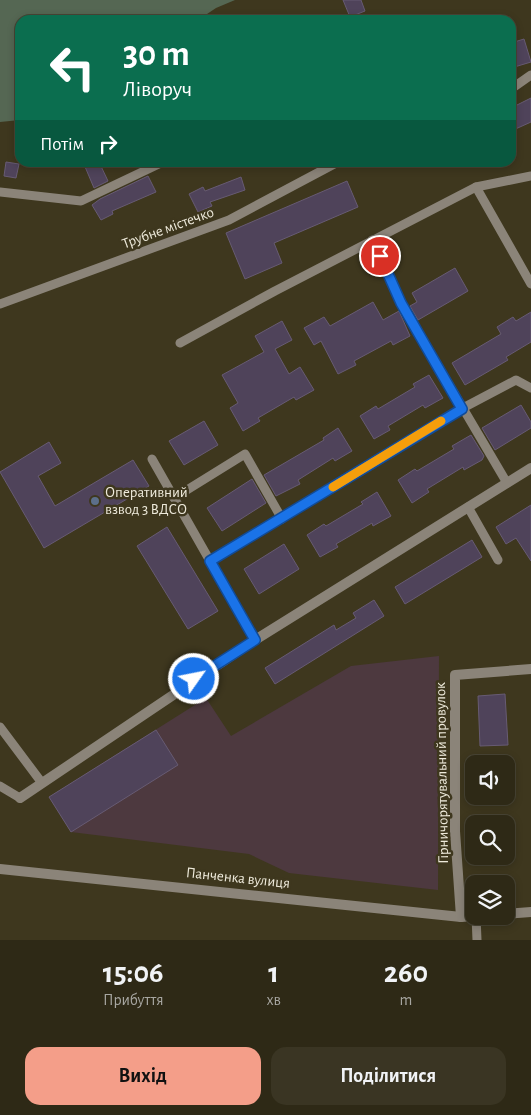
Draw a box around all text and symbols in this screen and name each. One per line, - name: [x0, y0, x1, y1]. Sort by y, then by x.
- icon: left: [40, 35, 105, 100]
- text: 30 m: [123, 37, 190, 72]
- text: Ліворуч: [123, 78, 192, 100]
- icon: right: [94, 130, 122, 158]
- text: Потім: [40, 135, 84, 154]
- street label: Трубне містечко: [120, 204, 216, 252]
- pin: [359, 235, 401, 277]
- icon: arrive: [366, 242, 394, 270]
- place label: Оперативний взвод 3 ВДСО: [105, 485, 188, 517]
- marker: Оперативний взвод 3 ВДСО: [89, 495, 101, 507]
- position arrow: [167, 652, 219, 704]
- street label: Гірничорятувальний провулок: [433, 682, 451, 864]
- map controls: [465, 755, 515, 925]
- button: sound: [465, 755, 515, 805]
- button: search: [465, 815, 515, 865]
- street label: Панченка вулиця: [185, 865, 291, 891]
- button: layers: [465, 875, 515, 925]
- text: 15:06: [103, 958, 164, 988]
- text: 1: [268, 958, 279, 988]
- text: 260: [384, 958, 428, 988]
- text: Прибуття: [103, 992, 164, 1008]
- text: хв: [266, 992, 281, 1008]
- text: m: [400, 992, 412, 1008]
- button: Вихід: [25, 1047, 261, 1105]
- button: Поділитися: [271, 1047, 506, 1105]

